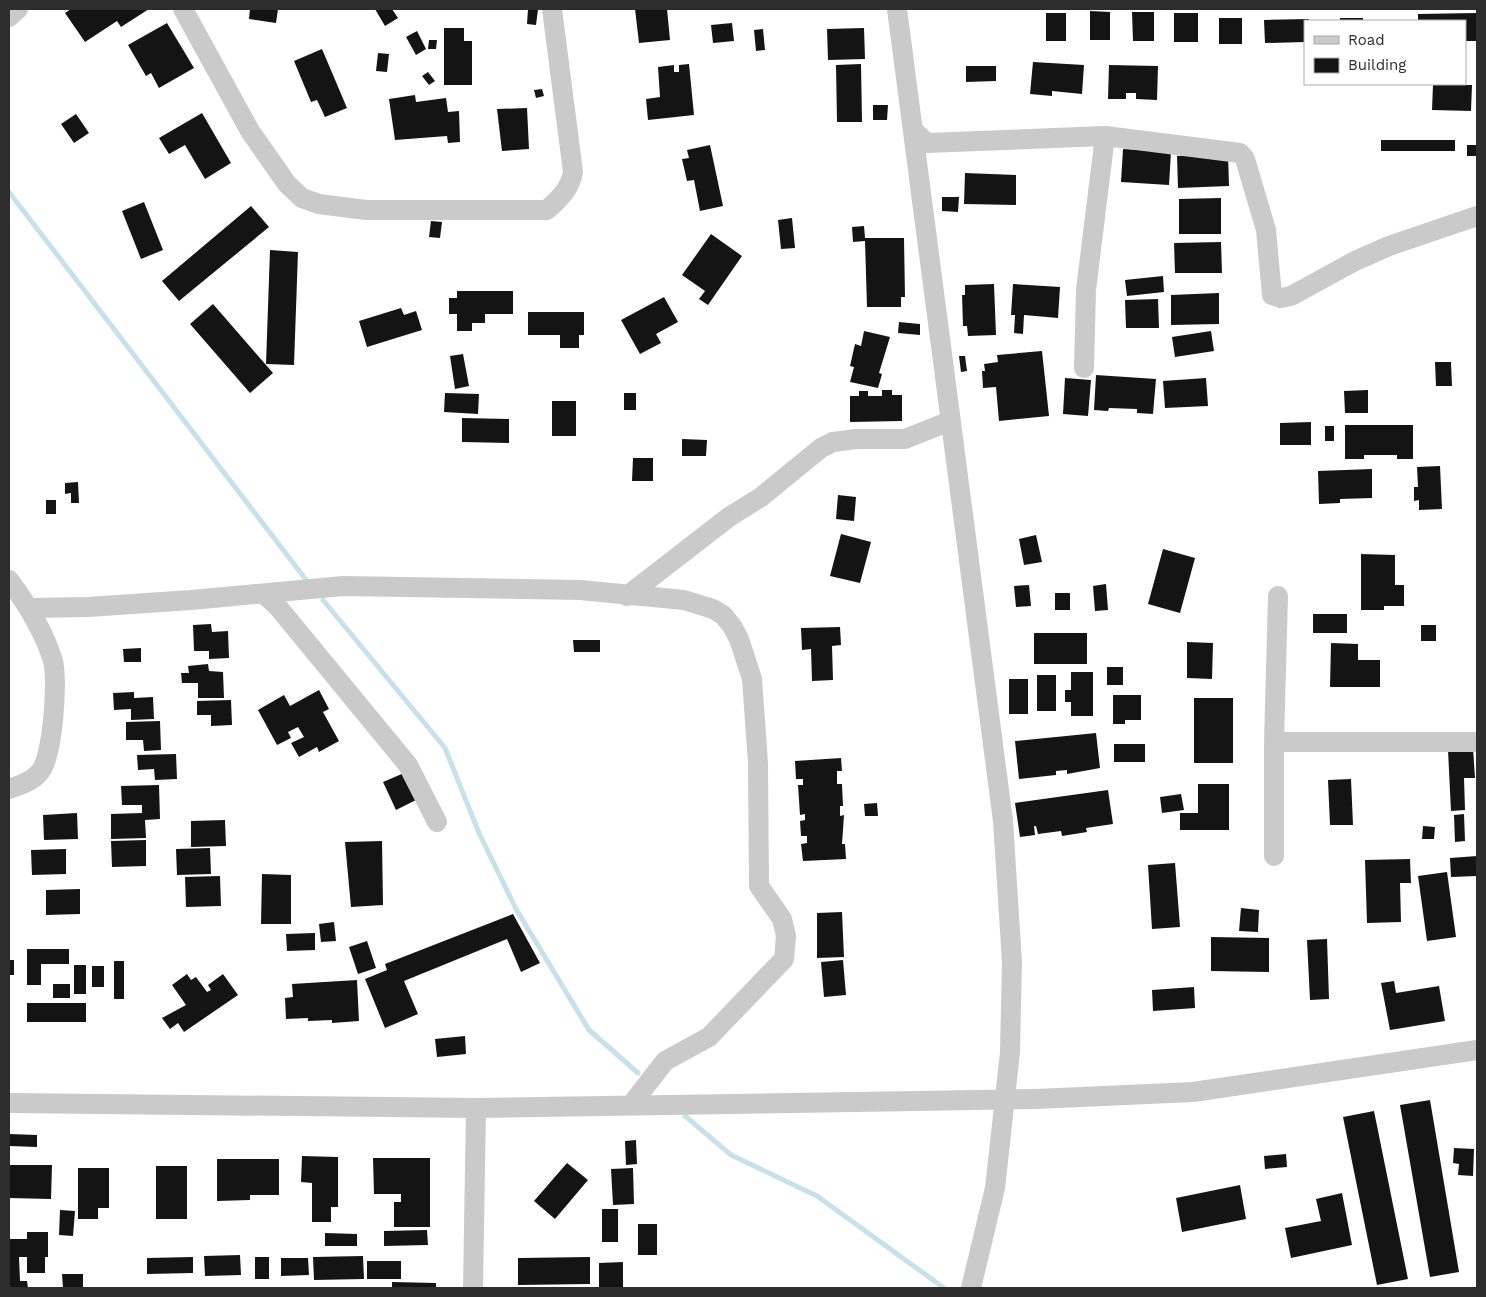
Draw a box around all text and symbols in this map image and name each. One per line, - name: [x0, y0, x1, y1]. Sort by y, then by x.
- legend: [1304, 20, 1466, 85]
- text: Road: [1348, 31, 1385, 49]
- text: Building: [1348, 56, 1406, 74]

